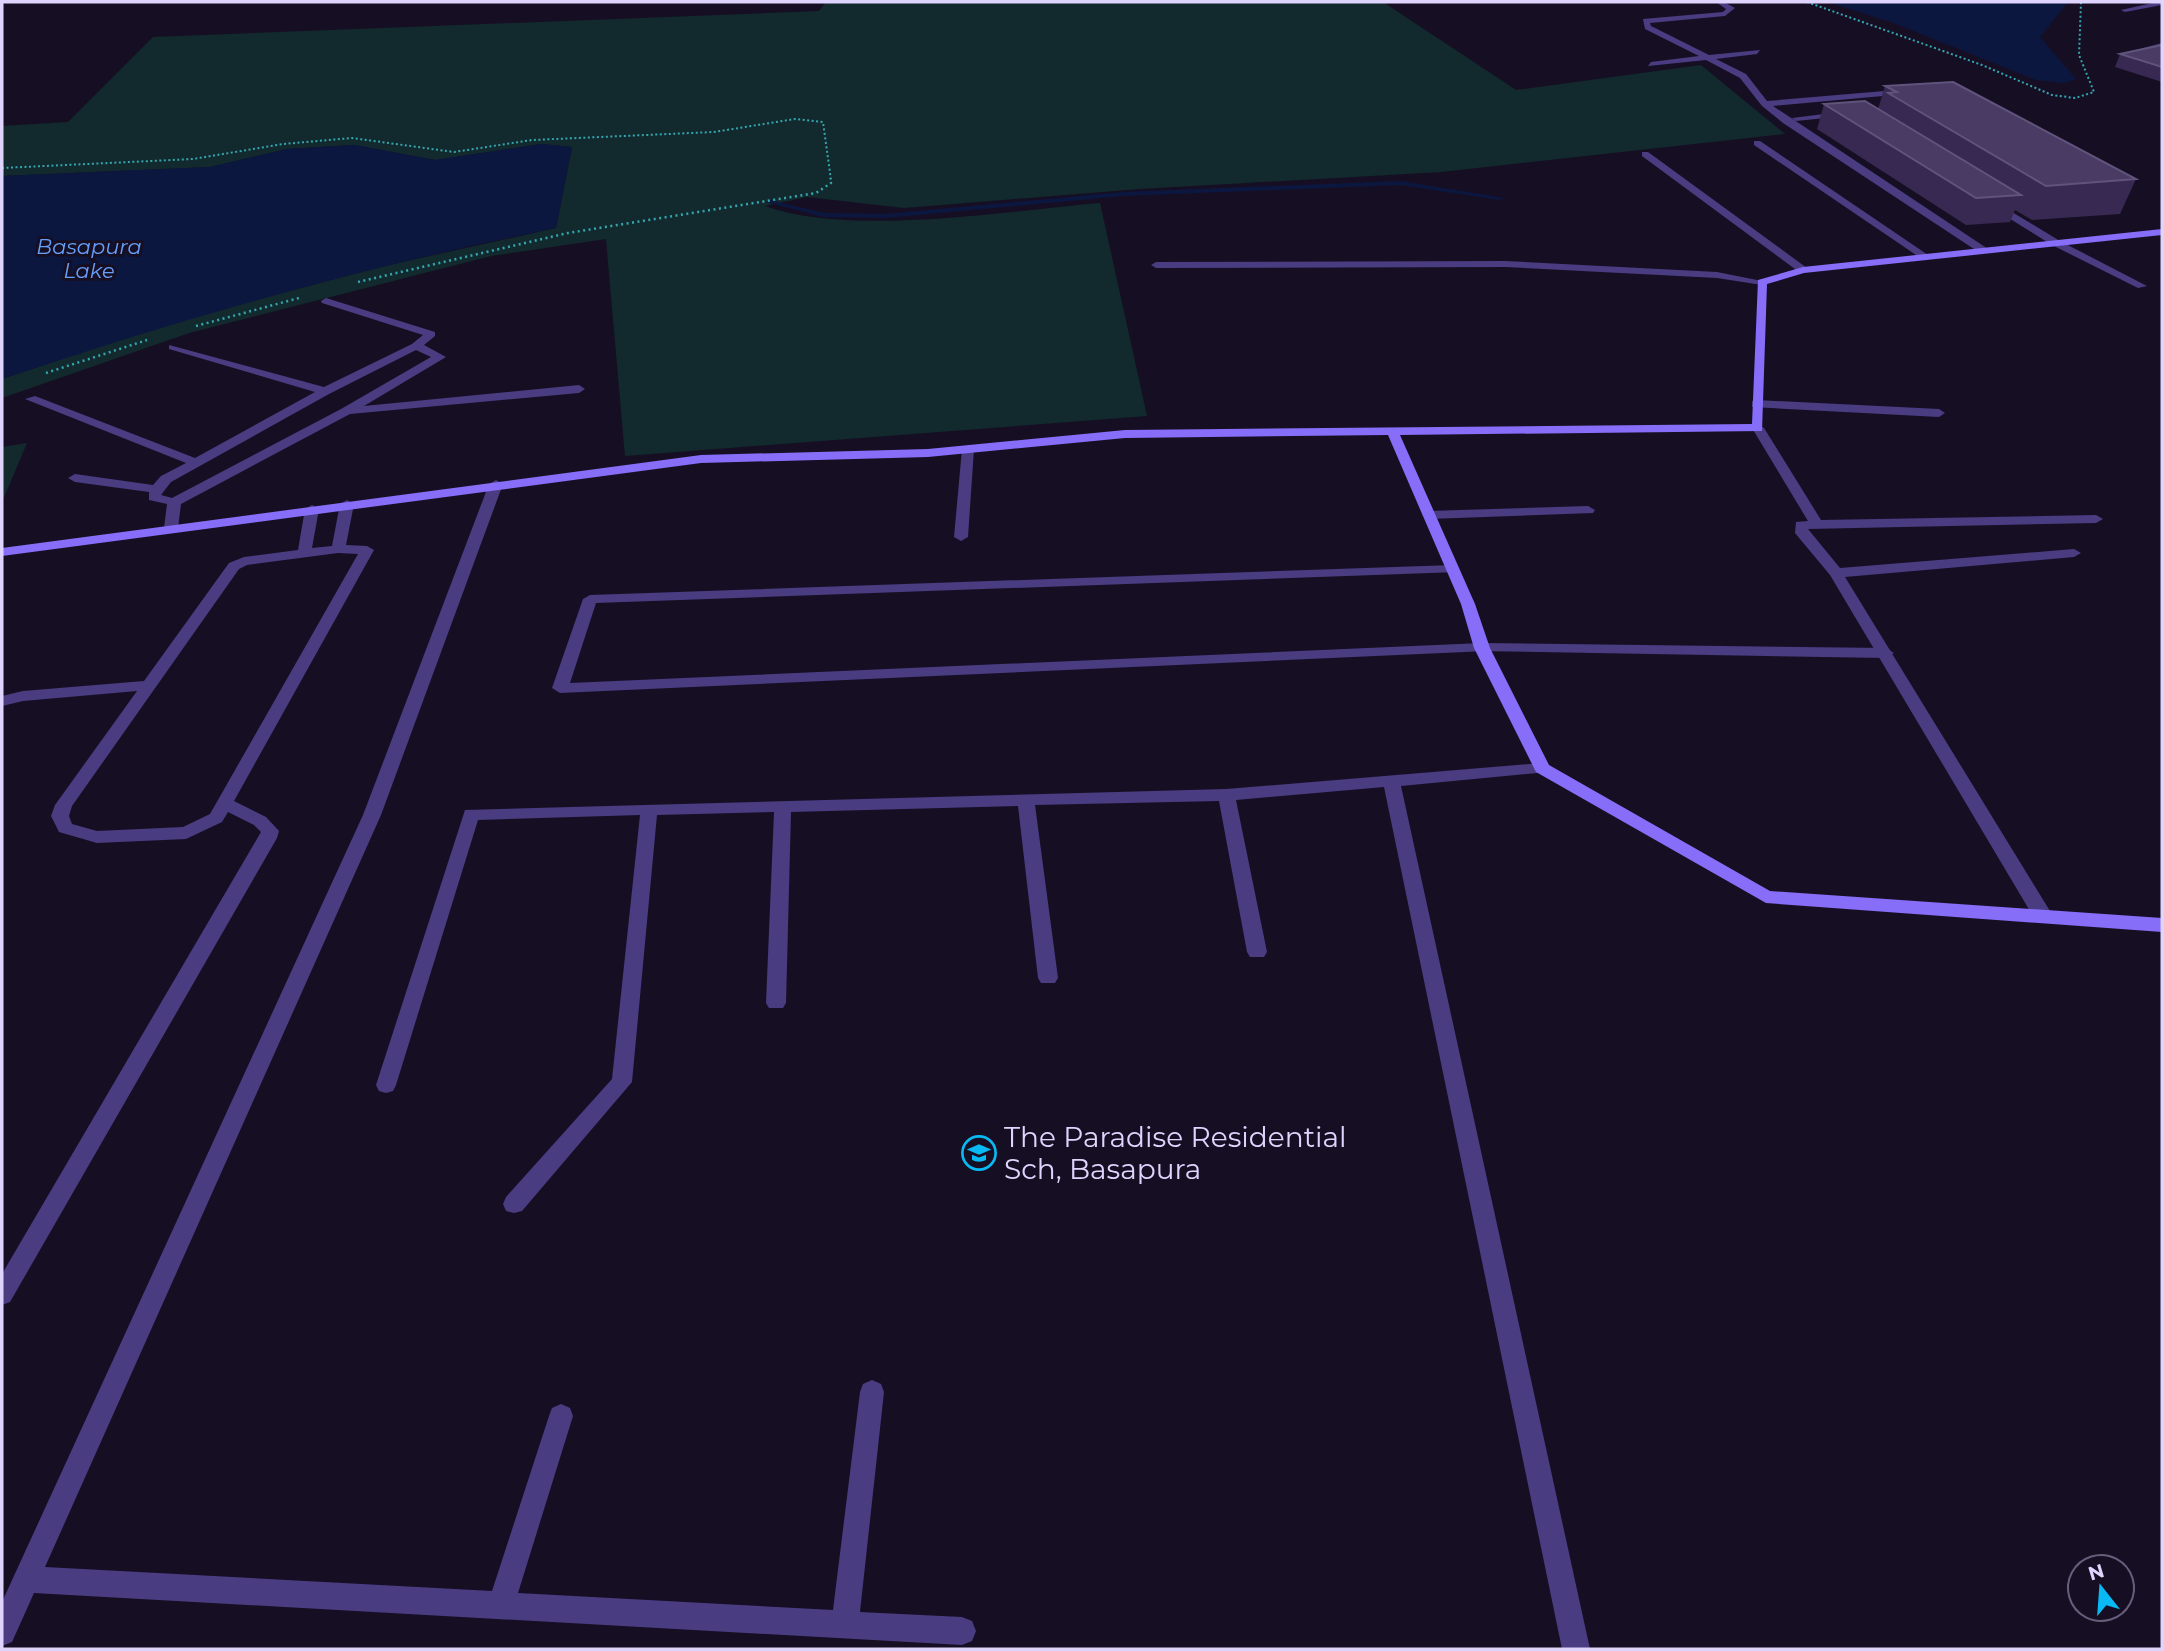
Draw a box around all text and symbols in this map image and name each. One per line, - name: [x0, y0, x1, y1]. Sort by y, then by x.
- water label: Basapura Lake: [36, 234, 142, 283]
- place label: The Paradise Residential Sch, Basapura: [1004, 1120, 1347, 1186]
- school or university icon: The Paradise Residential Sch, Basapura: [960, 1134, 998, 1172]
- north arrow: [2066, 1553, 2136, 1623]
- text: N: [2085, 1559, 2107, 1585]

